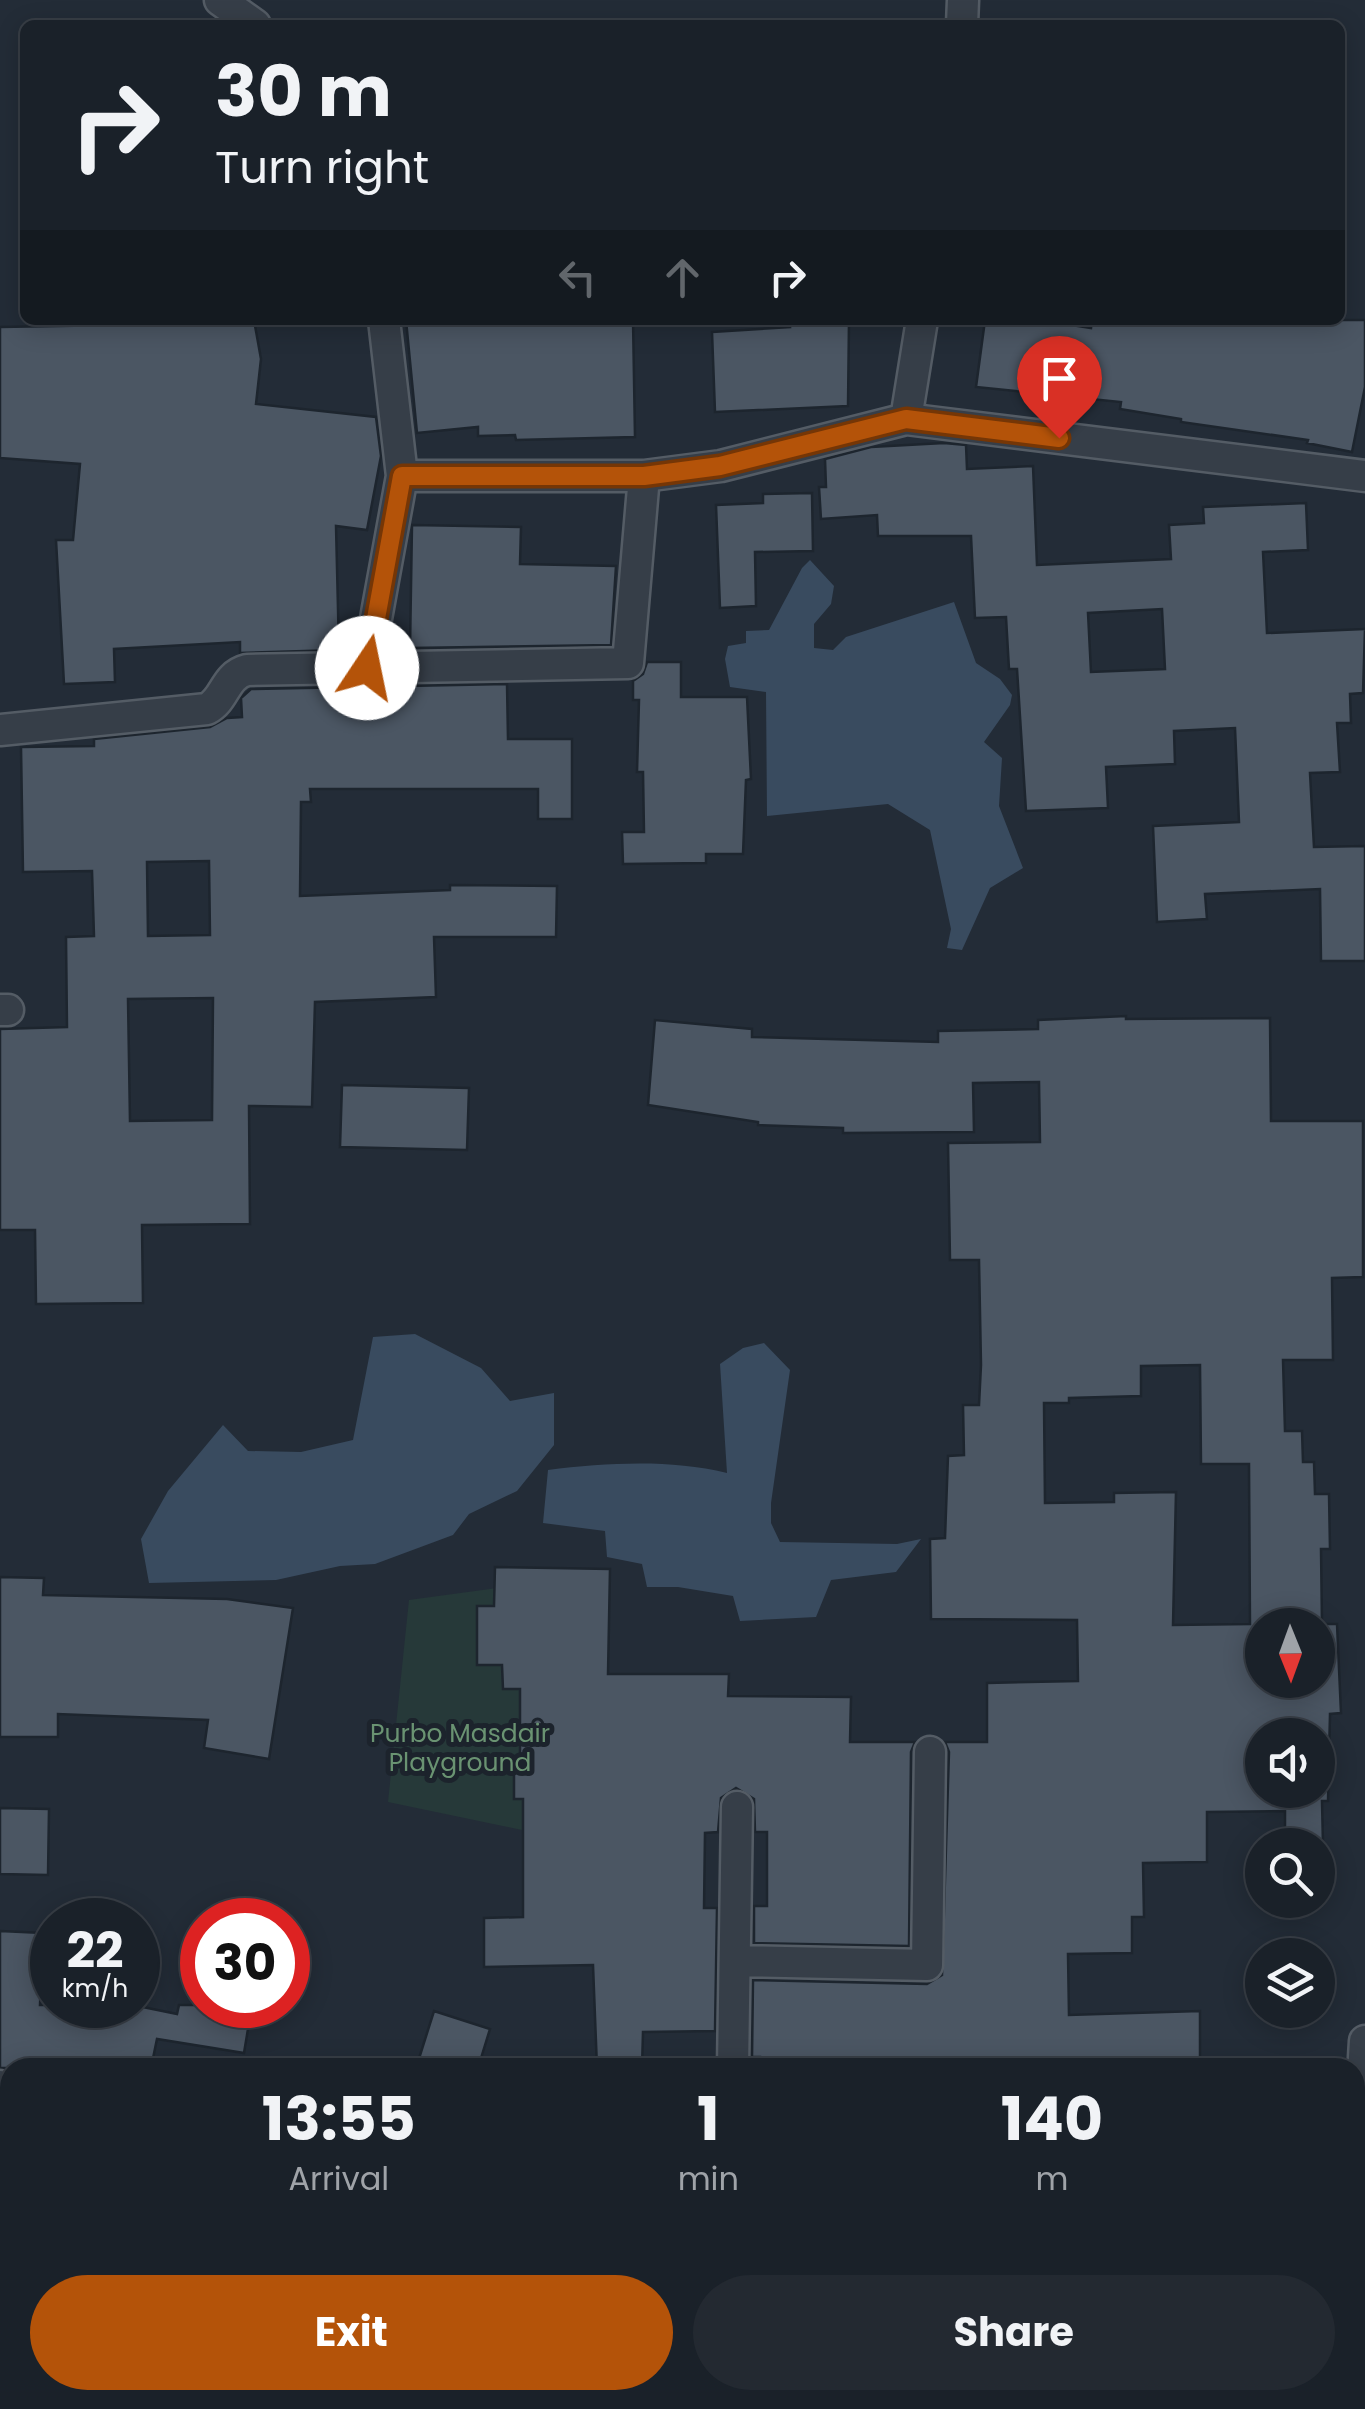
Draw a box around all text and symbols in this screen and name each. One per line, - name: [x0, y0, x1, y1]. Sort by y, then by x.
- text: 30 m: [215, 42, 392, 141]
- icon: right: [50, 60, 180, 190]
- text: Turn right: [215, 136, 429, 199]
- icon: left: [550, 250, 605, 305]
- icon: ahead: [655, 250, 710, 305]
- icon: right: [760, 250, 815, 305]
- pin: [1017, 336, 1102, 439]
- icon: arrive: [1032, 351, 1087, 406]
- position arrow: [315, 616, 419, 720]
- north arrow: [1245, 1608, 1335, 1698]
- map controls: [1245, 1608, 1335, 2028]
- park label: Purbo Masdair Playground: [370, 1716, 550, 1780]
- button: sound: [1245, 1718, 1335, 1808]
- button: search: [1245, 1828, 1335, 1918]
- speed limit sign: 30: [180, 1898, 310, 2028]
- text: 22: [66, 1915, 124, 1986]
- button: layers: [1245, 1938, 1335, 2028]
- text: km/h: [62, 1971, 128, 2006]
- text: 13:55: [262, 2077, 416, 2161]
- text: 1: [697, 2077, 720, 2161]
- text: 140: [1001, 2077, 1103, 2161]
- text: Arrival: [288, 2156, 389, 2201]
- text: min: [678, 2156, 739, 2201]
- text: m: [1035, 2156, 1068, 2201]
- button: Exit: [30, 2275, 673, 2390]
- button: Share: [693, 2275, 1335, 2390]

